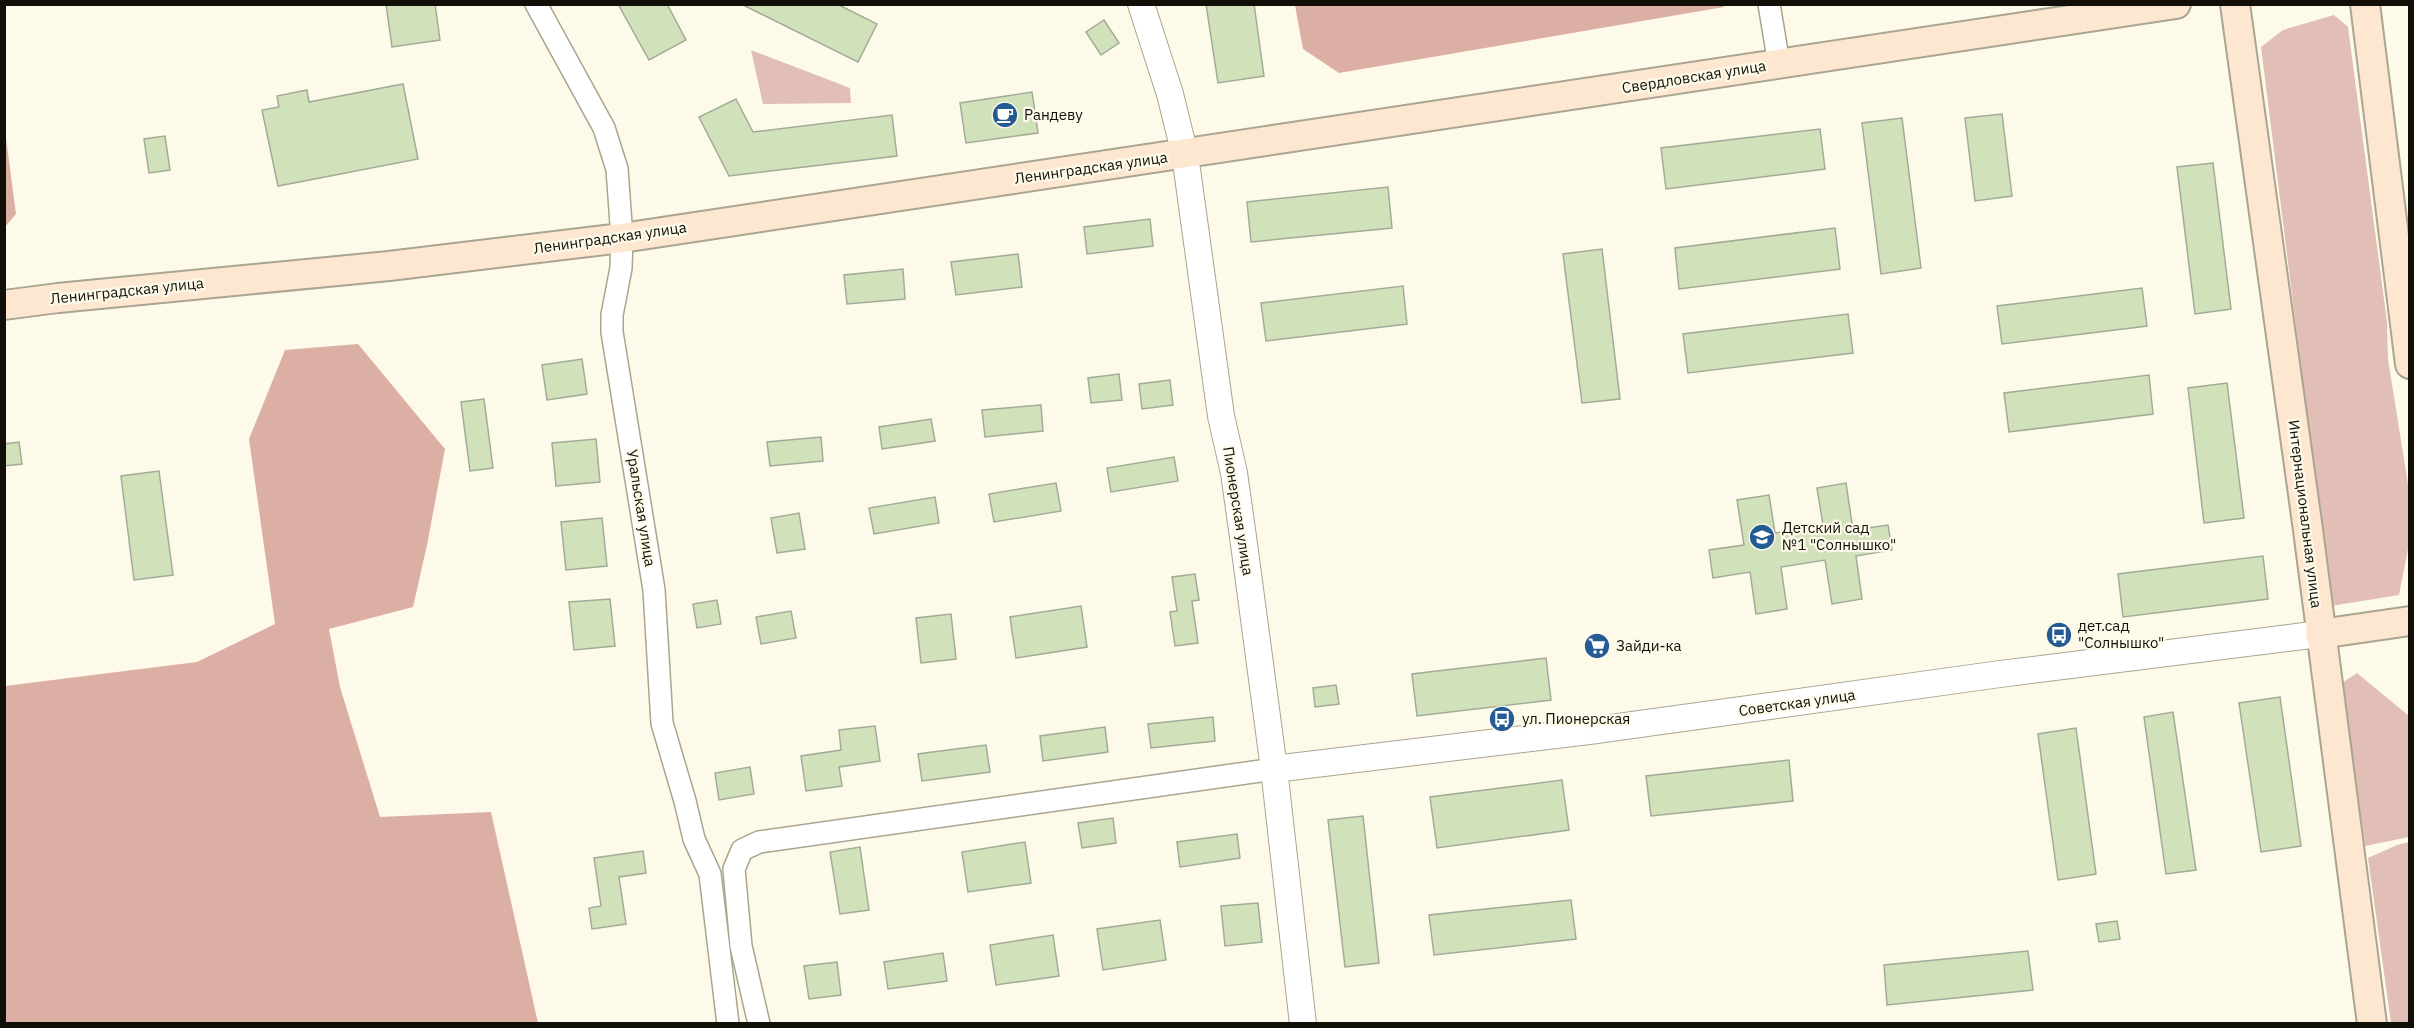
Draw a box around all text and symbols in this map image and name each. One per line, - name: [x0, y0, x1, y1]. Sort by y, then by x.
- street label: Свердловская улица: [1621, 56, 1767, 97]
- cafe icon: Рандеву: [990, 100, 1020, 130]
- place label: Рандеву: [1024, 105, 1083, 124]
- street label: Ленинградская улица: [1013, 147, 1169, 188]
- street label: Ленинградская улица: [532, 217, 688, 258]
- street label: Ленинградская улица: [49, 273, 205, 308]
- street label: Интернациональная улица: [2285, 419, 2326, 609]
- street label: Пионерская улица: [1219, 445, 1258, 577]
- street label: Уральская улица: [623, 448, 660, 568]
- place label: Детский сад №1 "Солнышко": [1782, 518, 1896, 554]
- school or university icon: Детский сад №1 "Солнышко": [1747, 522, 1777, 552]
- place label: дет.сад "Солнышко": [2078, 616, 2164, 652]
- bus stop icon: дет.сад "Солнышко": [2044, 620, 2074, 650]
- supermarket icon: Зайди-ка: [1582, 631, 1612, 661]
- place label: Зайди-ка: [1616, 636, 1682, 655]
- street label: Советская улица: [1737, 685, 1857, 720]
- bus stop icon: ул. Пионерская: [1487, 704, 1517, 734]
- place label: ул. Пионерская: [1522, 709, 1630, 728]

